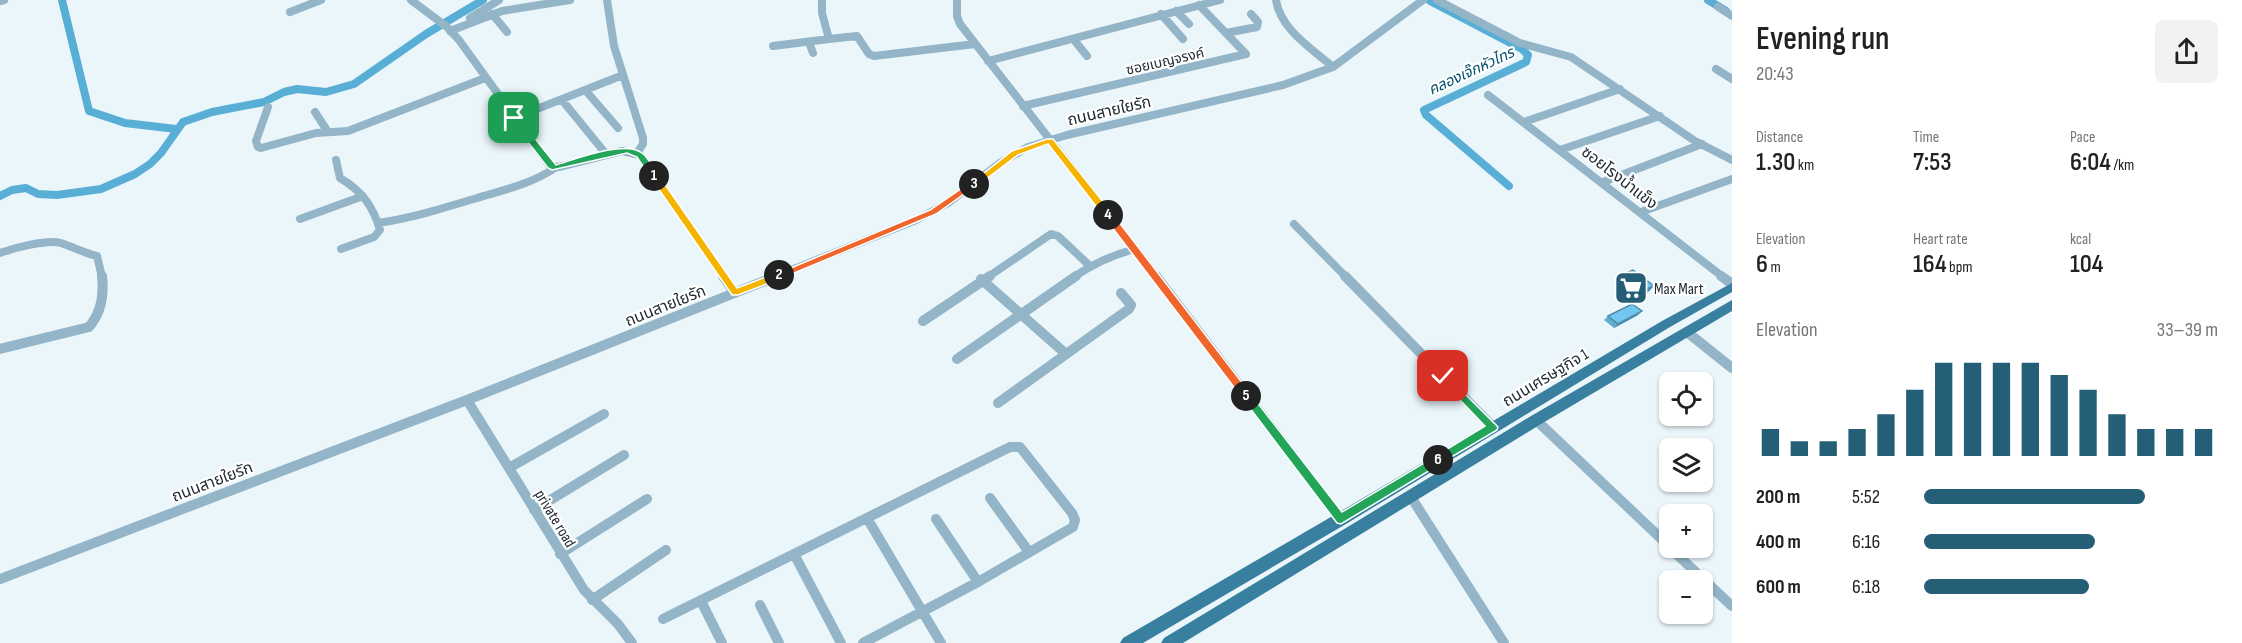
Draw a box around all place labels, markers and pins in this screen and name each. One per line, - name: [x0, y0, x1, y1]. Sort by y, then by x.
- pin: [488, 92, 539, 143]
- pin: 1: [639, 161, 669, 191]
- pin: 3: [959, 169, 989, 199]
- pin: 4: [1093, 200, 1123, 230]
- pin: 2: [764, 260, 794, 290]
- supermarket icon: Max Mart: [1613, 270, 1649, 306]
- place label: Max Mart: [1654, 280, 1704, 299]
- pin: [1417, 350, 1468, 401]
- pin: 5: [1231, 381, 1261, 411]
- pin: 6: [1423, 445, 1453, 475]

